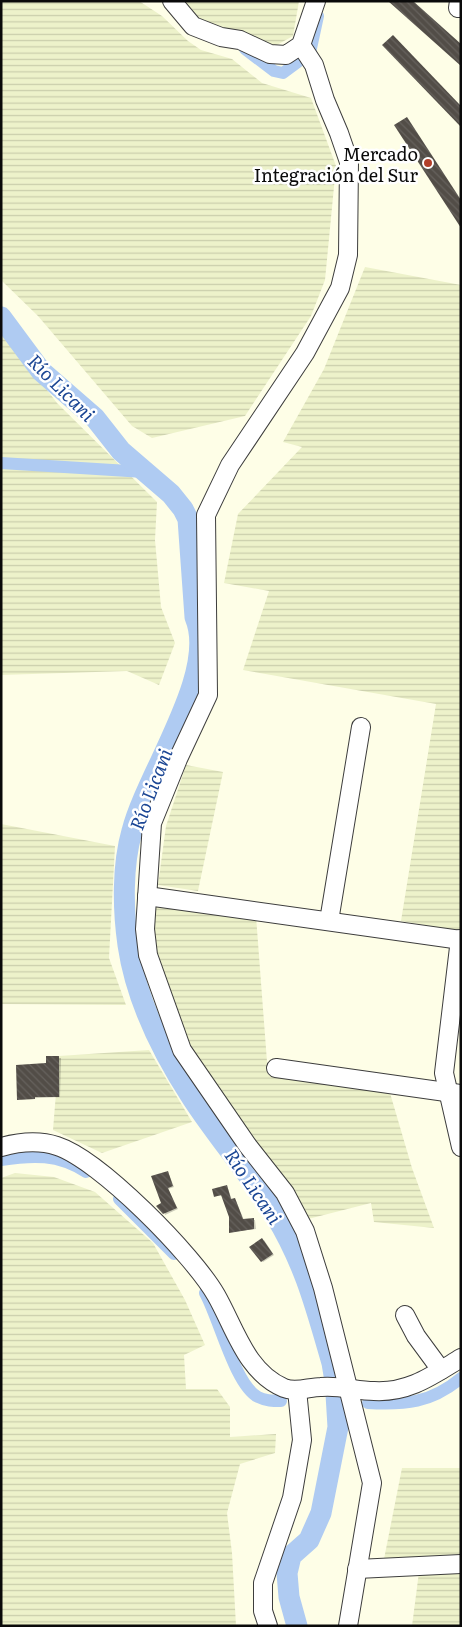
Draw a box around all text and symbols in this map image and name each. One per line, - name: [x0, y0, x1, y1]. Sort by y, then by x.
- place label: Mercado Integración del Sur: [254, 140, 418, 188]
- marker: Mercado Integración del Sur: [422, 157, 434, 169]
- water label: Río Licani: [22, 347, 102, 427]
- water label: Río Licani: [122, 744, 179, 834]
- water label: Río Licani: [218, 1143, 290, 1230]

